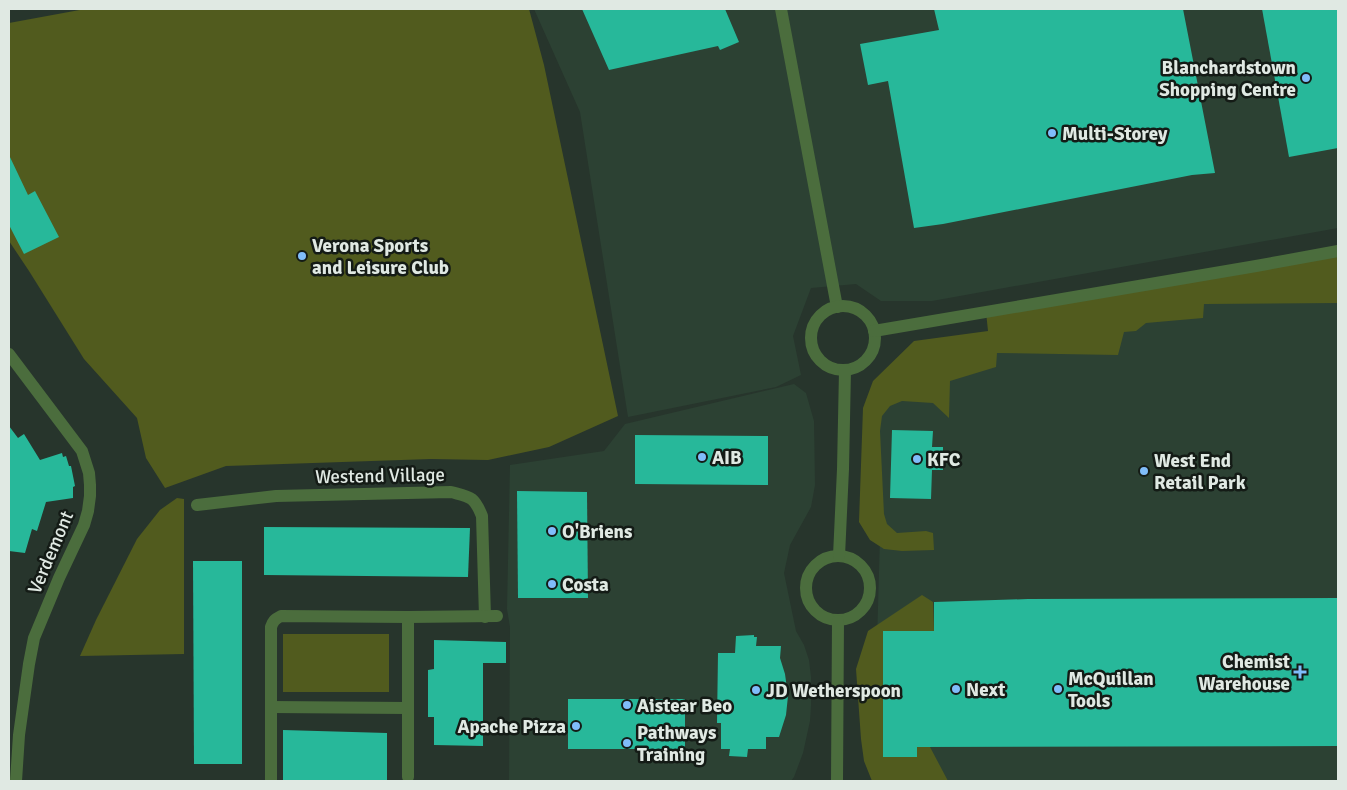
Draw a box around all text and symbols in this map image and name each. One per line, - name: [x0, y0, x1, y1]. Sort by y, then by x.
- place label: Blanchardstown Shopping Centre: [1159, 56, 1296, 102]
- marker: Blanchardstown Shopping Centre: [1300, 72, 1312, 84]
- place label: Multi-Storey: [1062, 122, 1168, 146]
- marker: Multi-Storey: [1046, 127, 1058, 139]
- place label: Verona Sports and Leisure Club: [312, 234, 449, 280]
- marker: Verona Sports and Leisure Club: [296, 250, 308, 262]
- place label: AIB: [712, 446, 742, 470]
- place label: KFC: [927, 448, 961, 472]
- place label: West End Retail Park: [1154, 449, 1246, 495]
- marker: AIB: [696, 451, 708, 463]
- marker: KFC: [911, 453, 923, 465]
- street label: Westend Village: [315, 463, 445, 489]
- marker: West End Retail Park: [1138, 465, 1150, 477]
- street label: Verdemont: [23, 507, 79, 598]
- place label: O'Briens: [562, 520, 632, 544]
- marker: O'Briens: [546, 525, 558, 537]
- place label: Costa: [562, 573, 609, 597]
- marker: Costa: [546, 578, 558, 590]
- place label: Chemist Warehouse: [1198, 650, 1290, 696]
- marker: Chemist Warehouse: [1294, 666, 1306, 678]
- place label: McQuillan Tools: [1068, 667, 1154, 713]
- place label: Next: [966, 678, 1005, 702]
- place label: JD Wetherspoon: [766, 679, 901, 703]
- marker: Next: [950, 683, 962, 695]
- marker: McQuillan Tools: [1052, 683, 1064, 695]
- marker: JD Wetherspoon: [750, 684, 762, 696]
- place label: Aistear Beo: [637, 694, 732, 718]
- marker: Aistear Beo: [621, 699, 633, 711]
- place label: Apache Pizza: [457, 715, 566, 739]
- marker: Apache Pizza: [570, 720, 582, 732]
- place label: Pathways Training: [637, 721, 716, 767]
- marker: Pathways Training: [621, 737, 633, 749]

